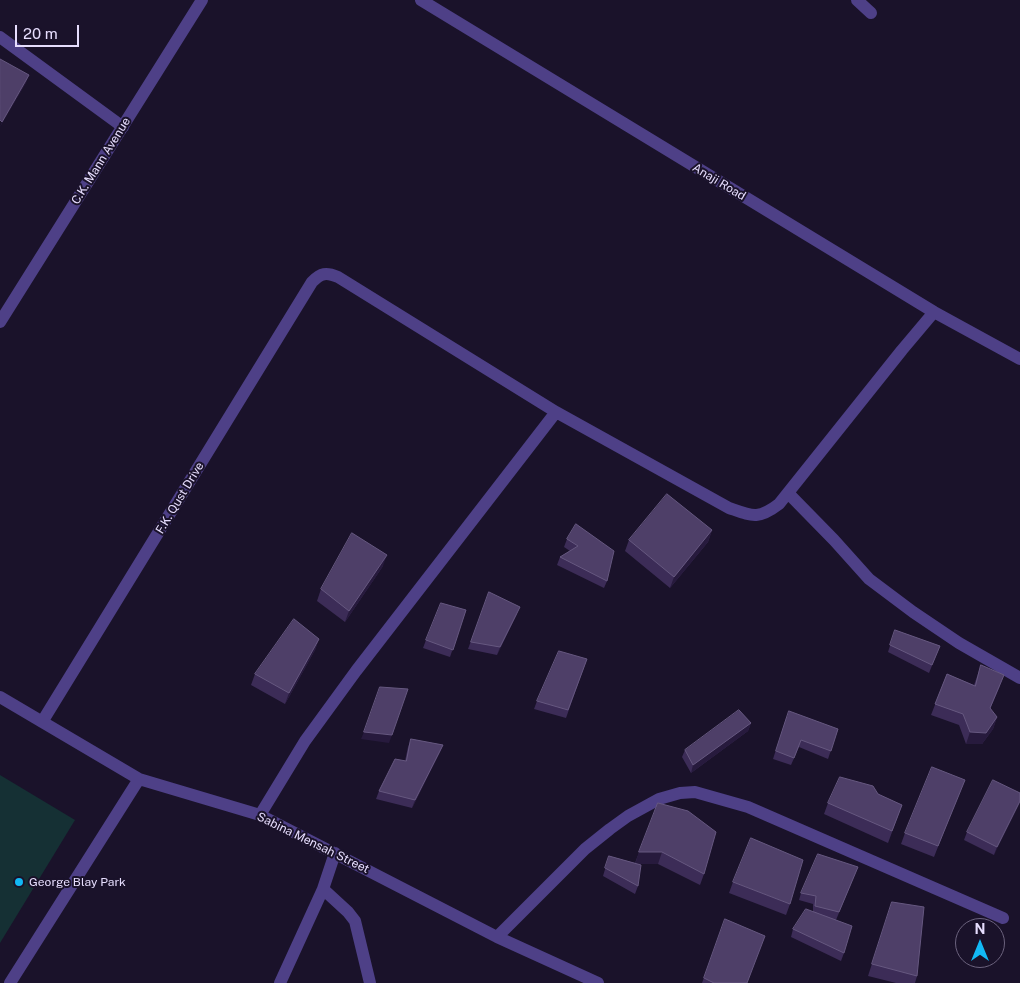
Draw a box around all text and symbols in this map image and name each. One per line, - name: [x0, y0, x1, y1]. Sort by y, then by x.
- scale bar: [18, 15, 81, 47]
- text: 20 m: [23, 25, 58, 42]
- street label: C.K. Mann Avenue: [68, 115, 134, 207]
- street label: Anaji Road: [690, 160, 748, 204]
- street label: F.K. Qust Drive: [153, 460, 207, 536]
- street label: Sabina Mensah Street: [255, 810, 371, 876]
- place label: George Blay Park: [29, 875, 126, 889]
- marker: George Blay Park: [13, 876, 25, 888]
- north arrow: [955, 918, 1005, 968]
- text: N: [975, 921, 985, 937]

